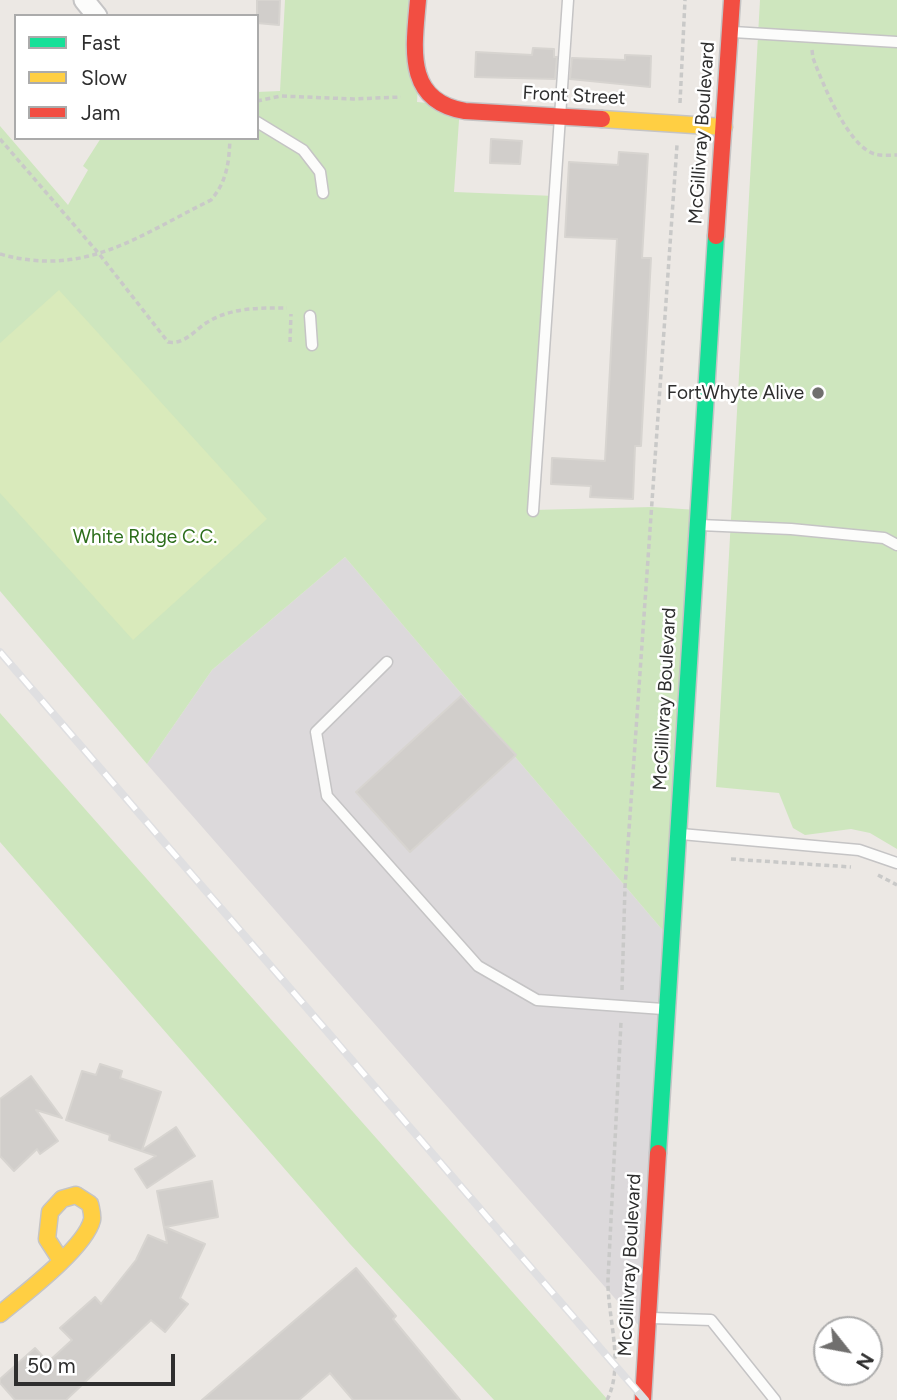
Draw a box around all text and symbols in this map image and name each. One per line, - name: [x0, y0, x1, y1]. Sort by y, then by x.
- legend: [14, 14, 259, 140]
- text: Fast: [81, 30, 121, 55]
- street label: McGillivray Boulevard: [684, 41, 720, 225]
- text: Slow: [81, 65, 127, 90]
- street label: Front Street: [522, 82, 626, 110]
- text: Jam: [81, 100, 120, 125]
- place label: FortWhyte Alive: [667, 382, 804, 404]
- marker: FortWhyte Alive: [810, 385, 826, 401]
- park label: White Ridge C.C.: [73, 526, 217, 548]
- street label: McGillivray Boulevard: [649, 607, 681, 791]
- street label: McGillivray Boulevard: [614, 1173, 646, 1357]
- north arrow: [813, 1316, 883, 1386]
- scale bar: [18, 1340, 178, 1384]
- text: N: [851, 1349, 878, 1373]
- text: 50 m: [27, 1353, 76, 1378]

